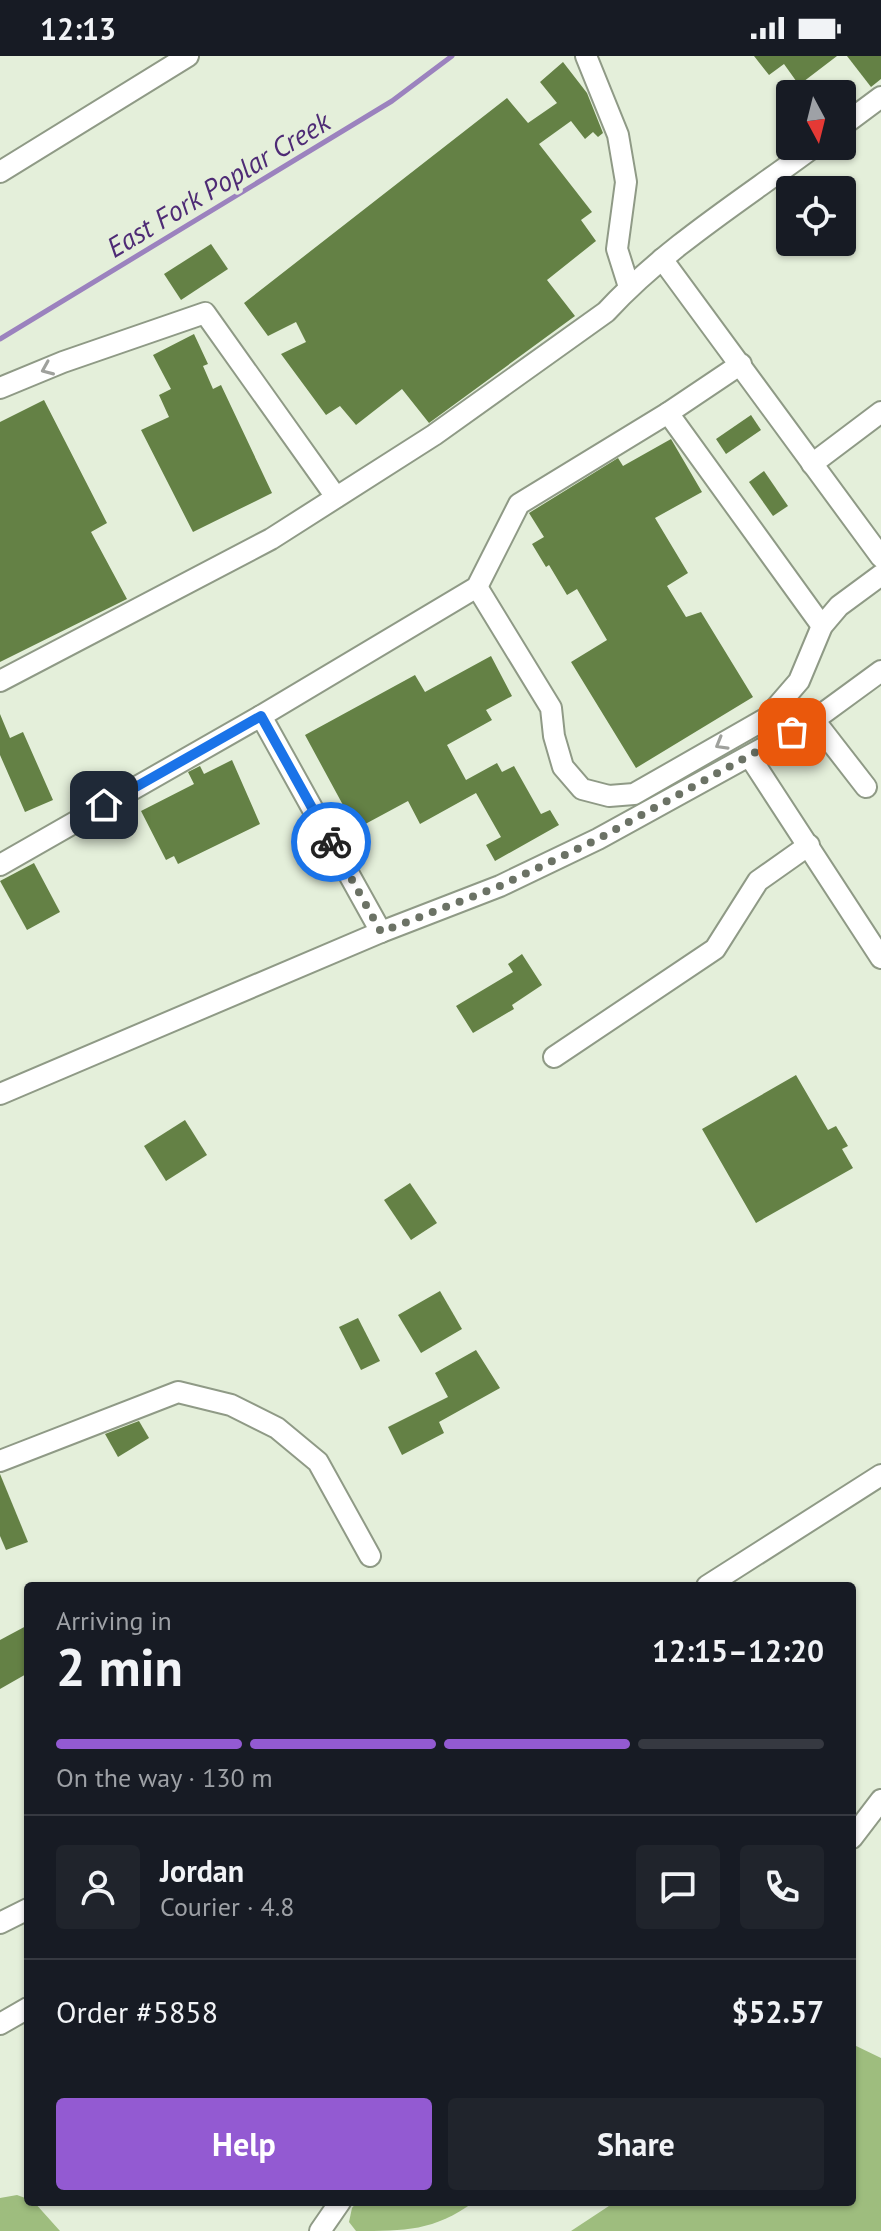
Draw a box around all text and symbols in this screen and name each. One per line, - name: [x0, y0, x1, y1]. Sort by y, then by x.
- text: 12:13: [40, 9, 116, 48]
- north arrow: [776, 80, 856, 160]
- map controls: [776, 80, 856, 256]
- water label: East Fork Poplar Creek: [99, 102, 338, 265]
- button: locate: [776, 176, 856, 256]
- one-way arrow: [41, 359, 55, 375]
- pin: [758, 698, 826, 766]
- icon: bag: [770, 710, 814, 754]
- one-way arrow: [715, 734, 729, 750]
- pin: [70, 771, 138, 839]
- icon: home: [82, 783, 126, 827]
- courier: [291, 802, 371, 882]
- icon: bike: [309, 820, 353, 864]
- text: Arriving in: [56, 1604, 172, 1637]
- text: 12:15–12:20: [652, 1631, 824, 1670]
- text: 2 min: [56, 1633, 183, 1700]
- text: On the way · 130 m: [56, 1761, 273, 1794]
- button: person: [56, 1845, 140, 1929]
- button: chat: [636, 1845, 720, 1929]
- button: phone: [740, 1845, 824, 1929]
- text: Jordan: [160, 1851, 244, 1890]
- text: Courier · 4.8: [160, 1890, 294, 1923]
- text: Order #5858: [56, 1992, 218, 2031]
- text: $52.57: [732, 1992, 824, 2031]
- button: Help: [56, 2098, 432, 2190]
- button: Share: [448, 2098, 824, 2190]

